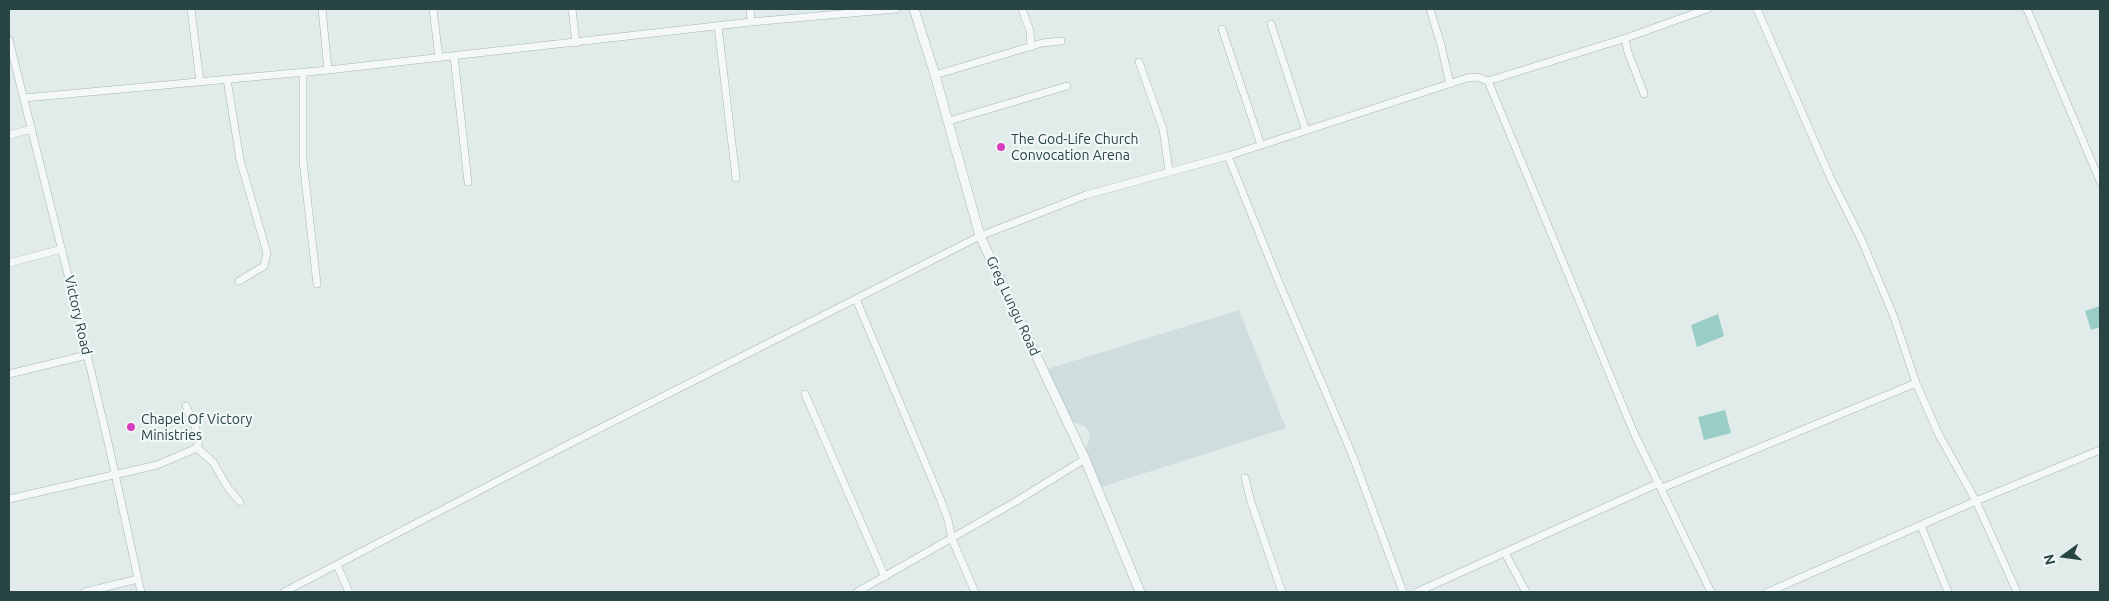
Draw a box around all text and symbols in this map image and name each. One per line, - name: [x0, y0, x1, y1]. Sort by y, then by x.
- place label: The God-Life Church Convocation Arena: [1011, 131, 1139, 164]
- marker: The God-Life Church Convocation Arena: [995, 141, 1007, 153]
- street label: Greg Lungu Road: [983, 253, 1043, 359]
- street label: Victory Road: [61, 274, 95, 356]
- place label: Chapel Of Victory Ministries: [141, 411, 252, 444]
- marker: Chapel Of Victory Ministries: [125, 421, 137, 433]
- north arrow: [2039, 531, 2089, 581]
- text: N: [2040, 553, 2058, 567]

